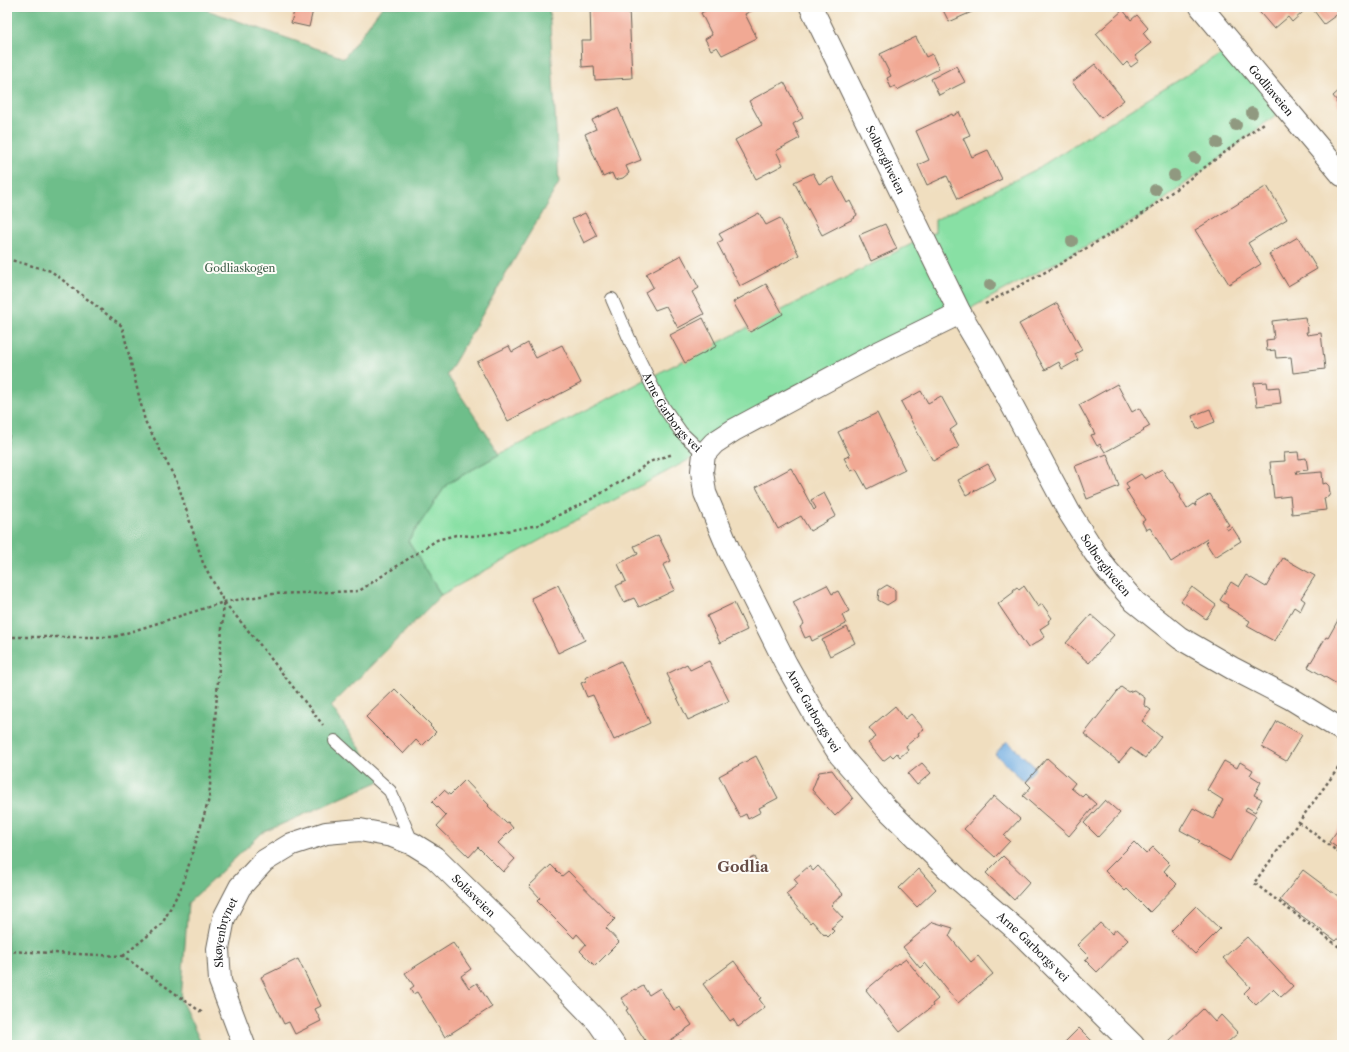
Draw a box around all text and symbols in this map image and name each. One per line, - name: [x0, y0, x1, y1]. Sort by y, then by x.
- street label: Godliaveien: [1246, 62, 1297, 119]
- street label: Solbergliveien: [863, 123, 908, 197]
- park label: Godliaskogen: [205, 261, 276, 275]
- street label: Arne Garborgs vei: [639, 369, 705, 455]
- street label: Solbergliveien: [1078, 531, 1134, 599]
- street label: Arne Garborgs vei: [783, 666, 844, 756]
- district label: Godlia: [717, 857, 769, 876]
- street label: Solåsveien: [449, 871, 498, 920]
- street label: Skøyenbrynet: [211, 895, 240, 968]
- street label: Arne Garborgs vei: [993, 908, 1072, 985]

